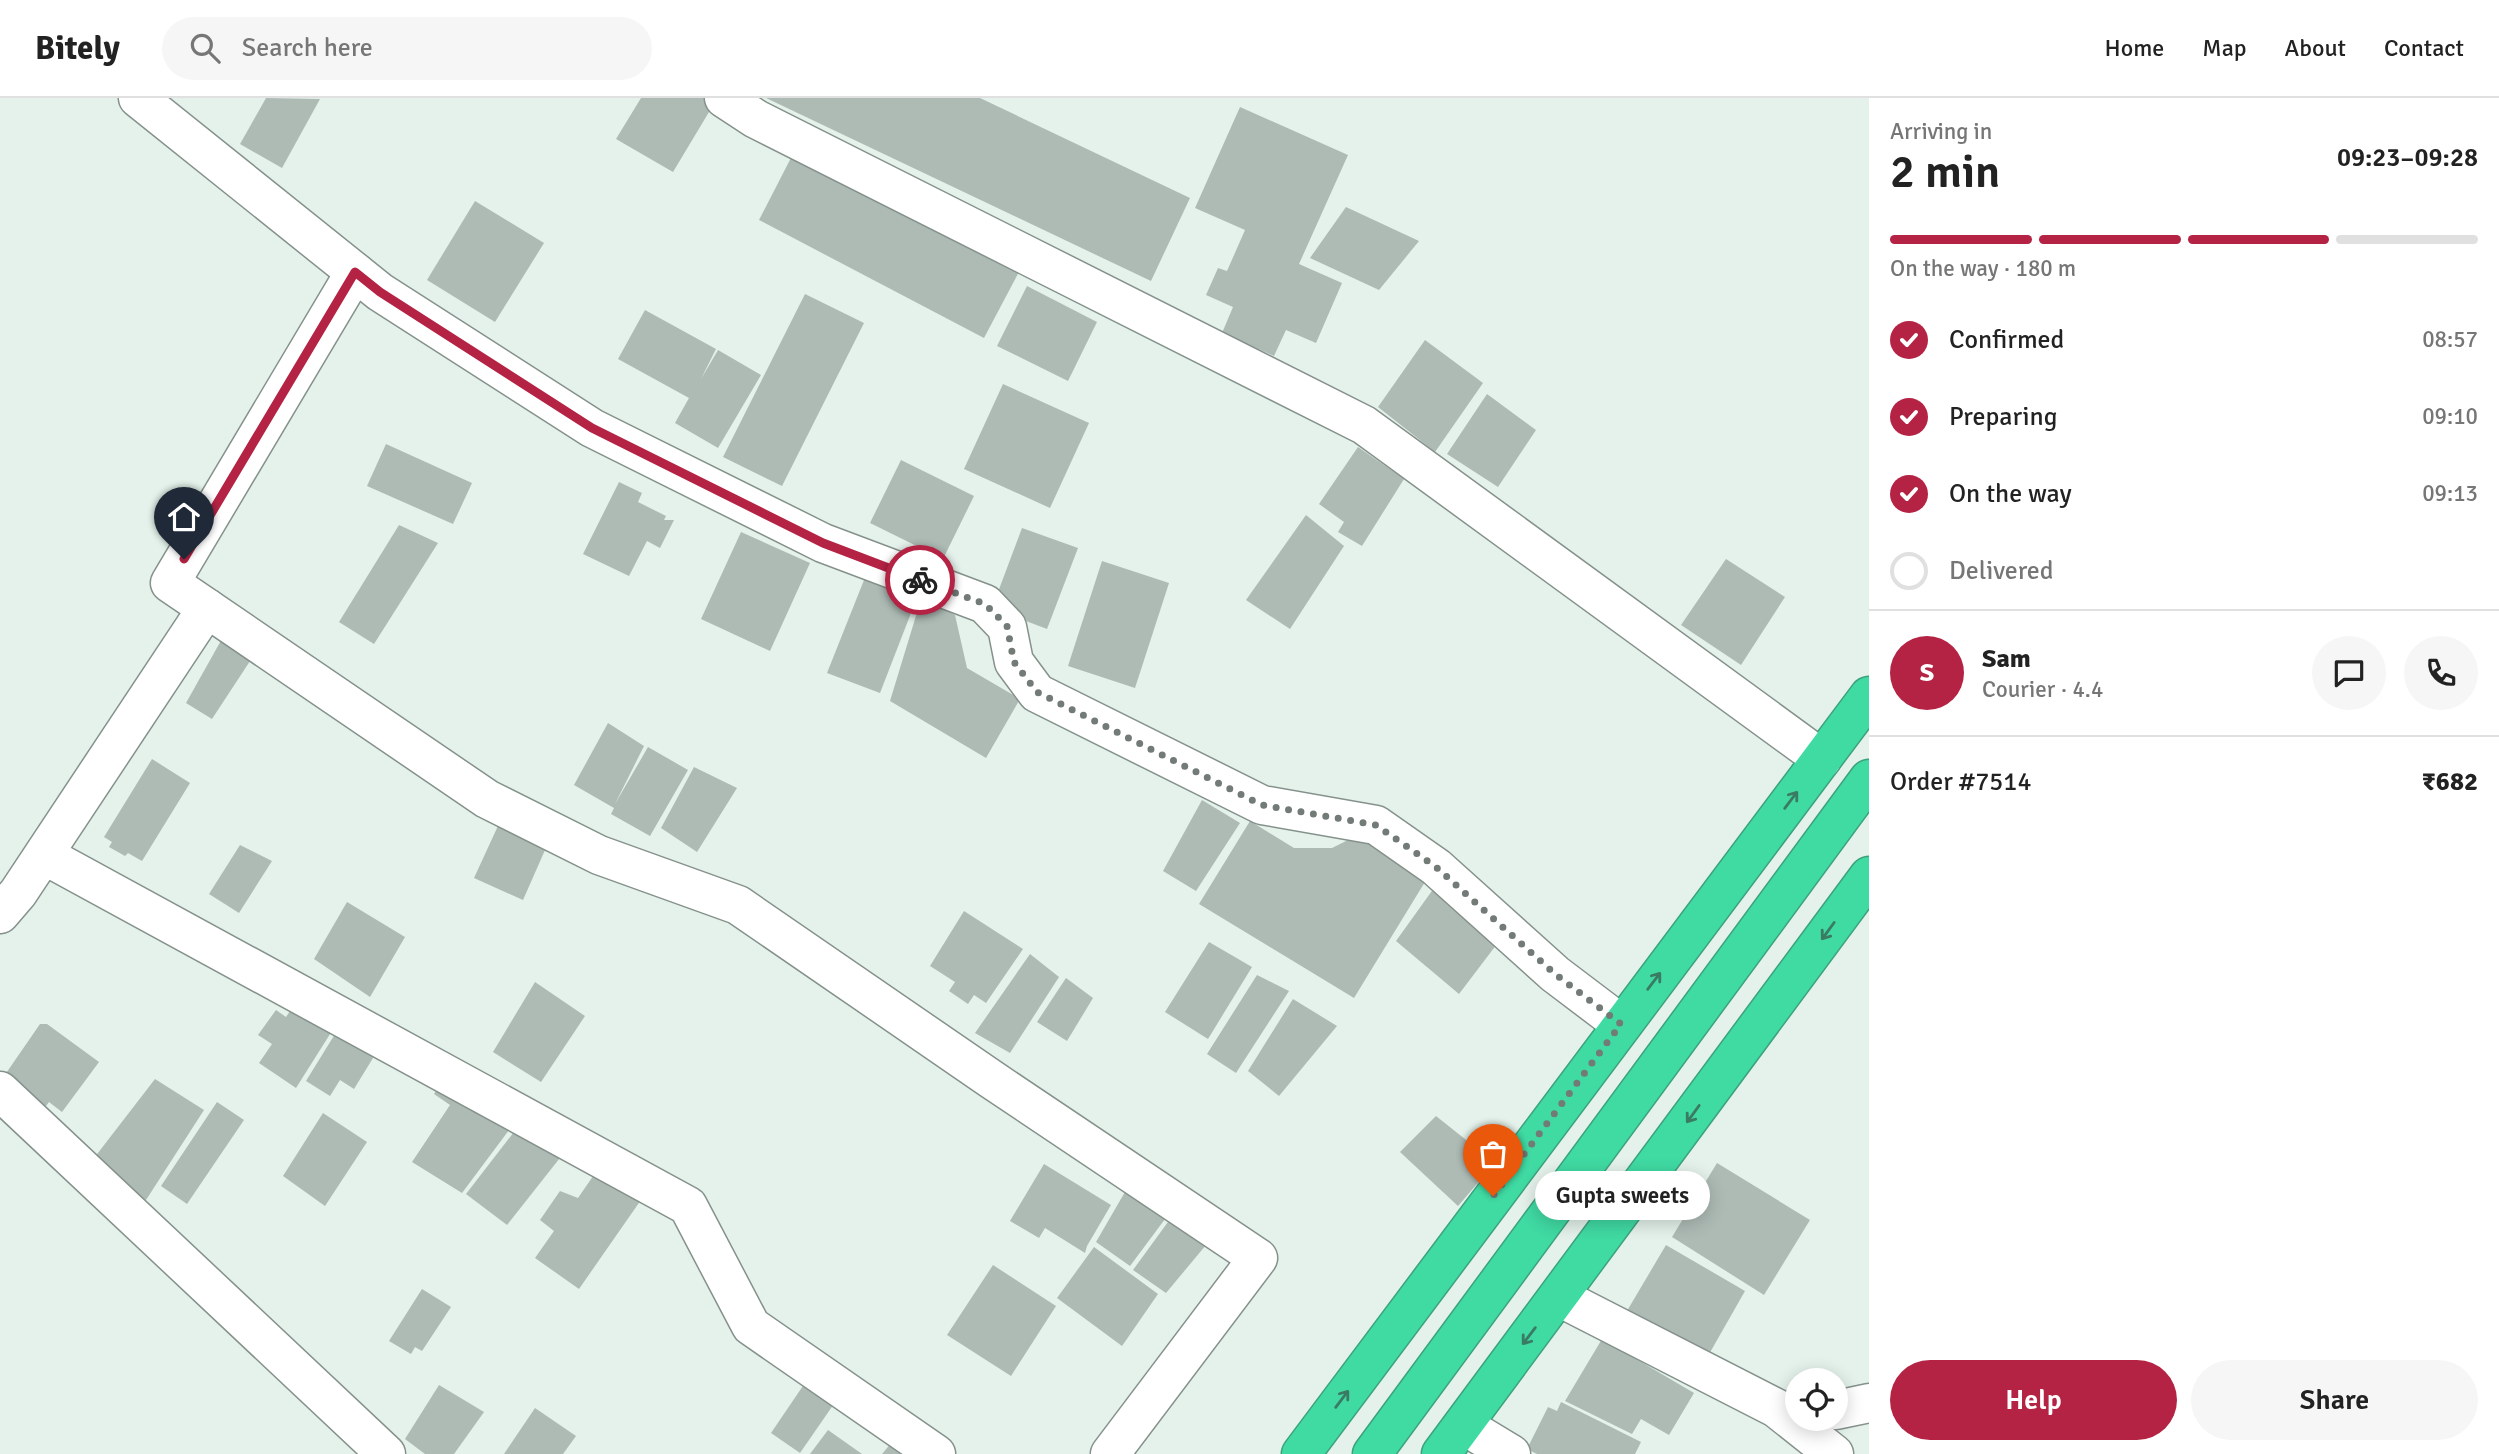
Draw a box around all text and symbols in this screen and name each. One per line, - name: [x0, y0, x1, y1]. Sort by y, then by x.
- search box: [162, 17, 652, 80]
- text: Bitely: [35, 28, 120, 69]
- icon: search: [186, 29, 224, 67]
- text: Search here: [242, 32, 373, 64]
- text: Home: [2104, 33, 2164, 63]
- text: Map: [2202, 33, 2247, 63]
- text: About: [2285, 33, 2346, 63]
- text: Contact: [2384, 33, 2464, 63]
- text: Arriving in: [1890, 117, 1992, 146]
- text: 09:23–09:28: [2337, 142, 2478, 174]
- text: 2 min: [1890, 144, 2000, 200]
- text: On the way · 180 m: [1890, 254, 2076, 283]
- icon: check: [1890, 321, 1928, 359]
- text: Confirmed: [1949, 324, 2064, 356]
- text: 08:57: [2422, 325, 2478, 354]
- icon: check: [1890, 398, 1928, 436]
- text: Preparing: [1949, 401, 2057, 433]
- text: 09:10: [2422, 402, 2478, 431]
- icon: check: [1890, 475, 1928, 513]
- text: On the way: [1949, 478, 2072, 510]
- text: 09:13: [2422, 479, 2478, 508]
- pin: [154, 487, 214, 559]
- icon: home: [165, 498, 203, 536]
- courier: [885, 545, 955, 615]
- text: Delivered: [1949, 555, 2054, 587]
- icon: bike: [901, 561, 939, 599]
- button: chat: [2312, 636, 2386, 710]
- button: phone: [2404, 636, 2478, 710]
- text: Sam: [1982, 643, 2031, 675]
- text: S: [1920, 657, 1934, 689]
- text: Courier · 4.4: [1982, 675, 2103, 704]
- text: Order #7514: [1890, 766, 2031, 798]
- text: ₹682: [2422, 766, 2478, 798]
- one-way arrow: [1784, 791, 1799, 810]
- one-way arrow: [1821, 921, 1836, 940]
- one-way arrow: [1646, 972, 1661, 991]
- one-way arrow: [1686, 1104, 1701, 1123]
- pin: [1463, 1124, 1523, 1196]
- icon: bag: [1474, 1135, 1512, 1173]
- callout: Gupta sweets: [1535, 1172, 1710, 1220]
- text: Gupta sweets: [1556, 1181, 1689, 1210]
- one-way arrow: [1522, 1327, 1537, 1346]
- button: Help: [1890, 1360, 2177, 1440]
- button: Share: [2191, 1360, 2478, 1440]
- map controls: [1785, 1368, 1848, 1431]
- button: locate: [1785, 1368, 1848, 1431]
- one-way arrow: [1335, 1390, 1349, 1409]

